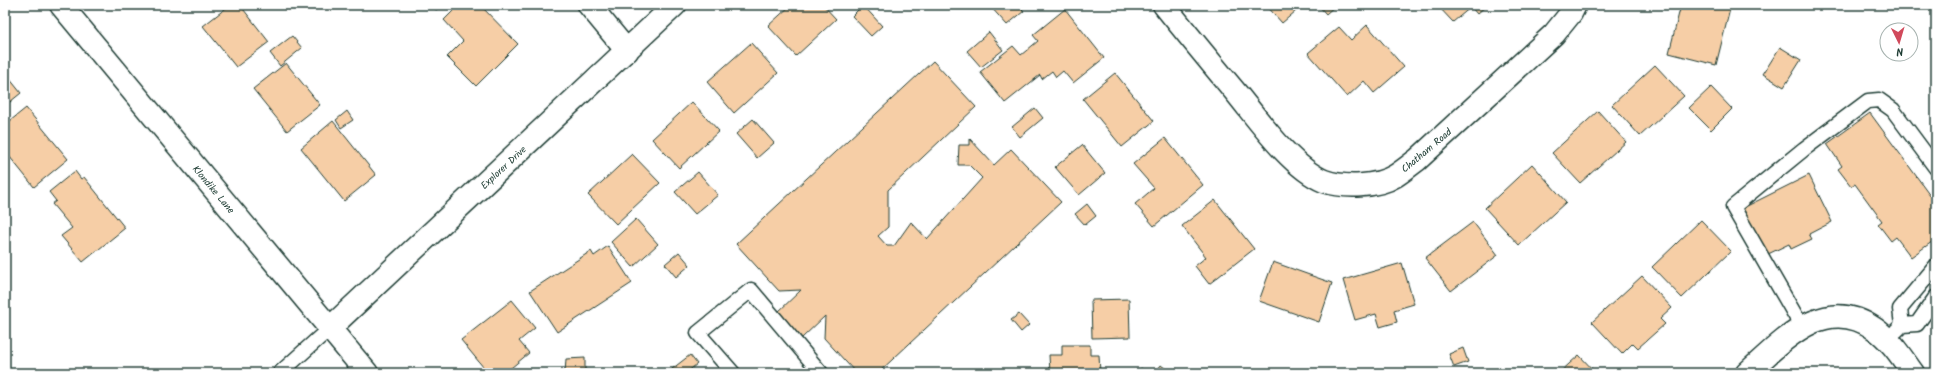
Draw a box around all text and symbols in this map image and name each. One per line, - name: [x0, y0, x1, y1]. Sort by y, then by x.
- north arrow: [1879, 22, 1919, 62]
- text: N: [1895, 42, 1904, 60]
- street label: Chatham Road: [1398, 124, 1456, 177]
- street label: Explorer Drive: [477, 142, 531, 193]
- street label: Klondike Lane: [188, 162, 239, 218]

